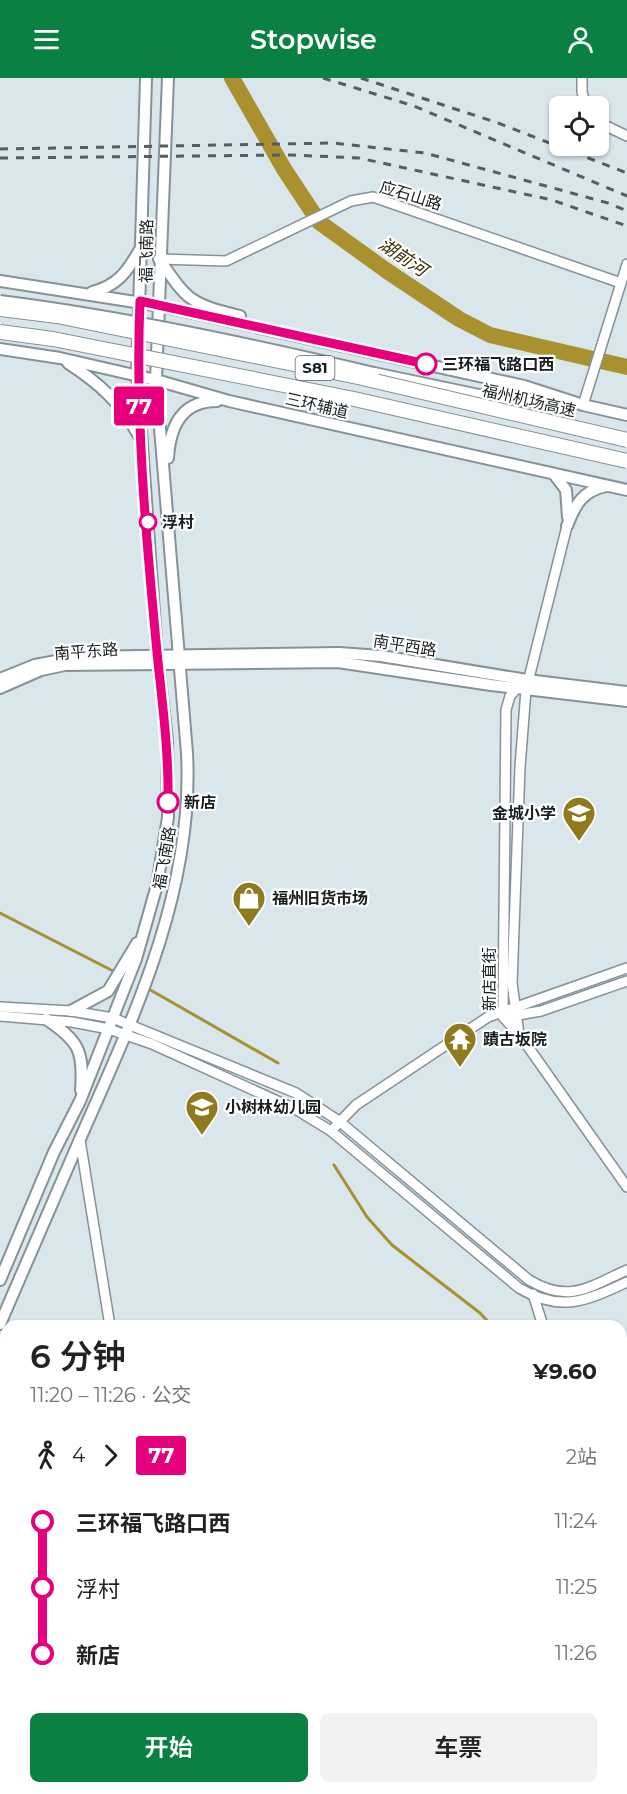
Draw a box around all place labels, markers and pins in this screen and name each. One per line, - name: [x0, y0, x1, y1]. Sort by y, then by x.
- marker: 三环福飞路口西: [415, 353, 437, 375]
- place label: 三环福飞路口西: [442, 355, 554, 374]
- marker: 浮村: [139, 513, 157, 531]
- place label: 浮村: [162, 513, 194, 532]
- marker: 新店: [157, 791, 179, 813]
- place label: 新店: [184, 793, 216, 812]
- school or university icon: 金城小学: [561, 795, 597, 842]
- place label: 金城小学: [492, 804, 556, 823]
- shop icon: 福州旧货市场: [231, 880, 267, 927]
- place label: 福州旧货市场: [272, 889, 368, 908]
- temple icon: 蹟古坂院: [442, 1021, 478, 1068]
- place label: 蹟古坂院: [483, 1030, 547, 1049]
- school or university icon: 小树林幼儿园: [184, 1089, 220, 1136]
- place label: 小树林幼儿园: [225, 1098, 321, 1117]

